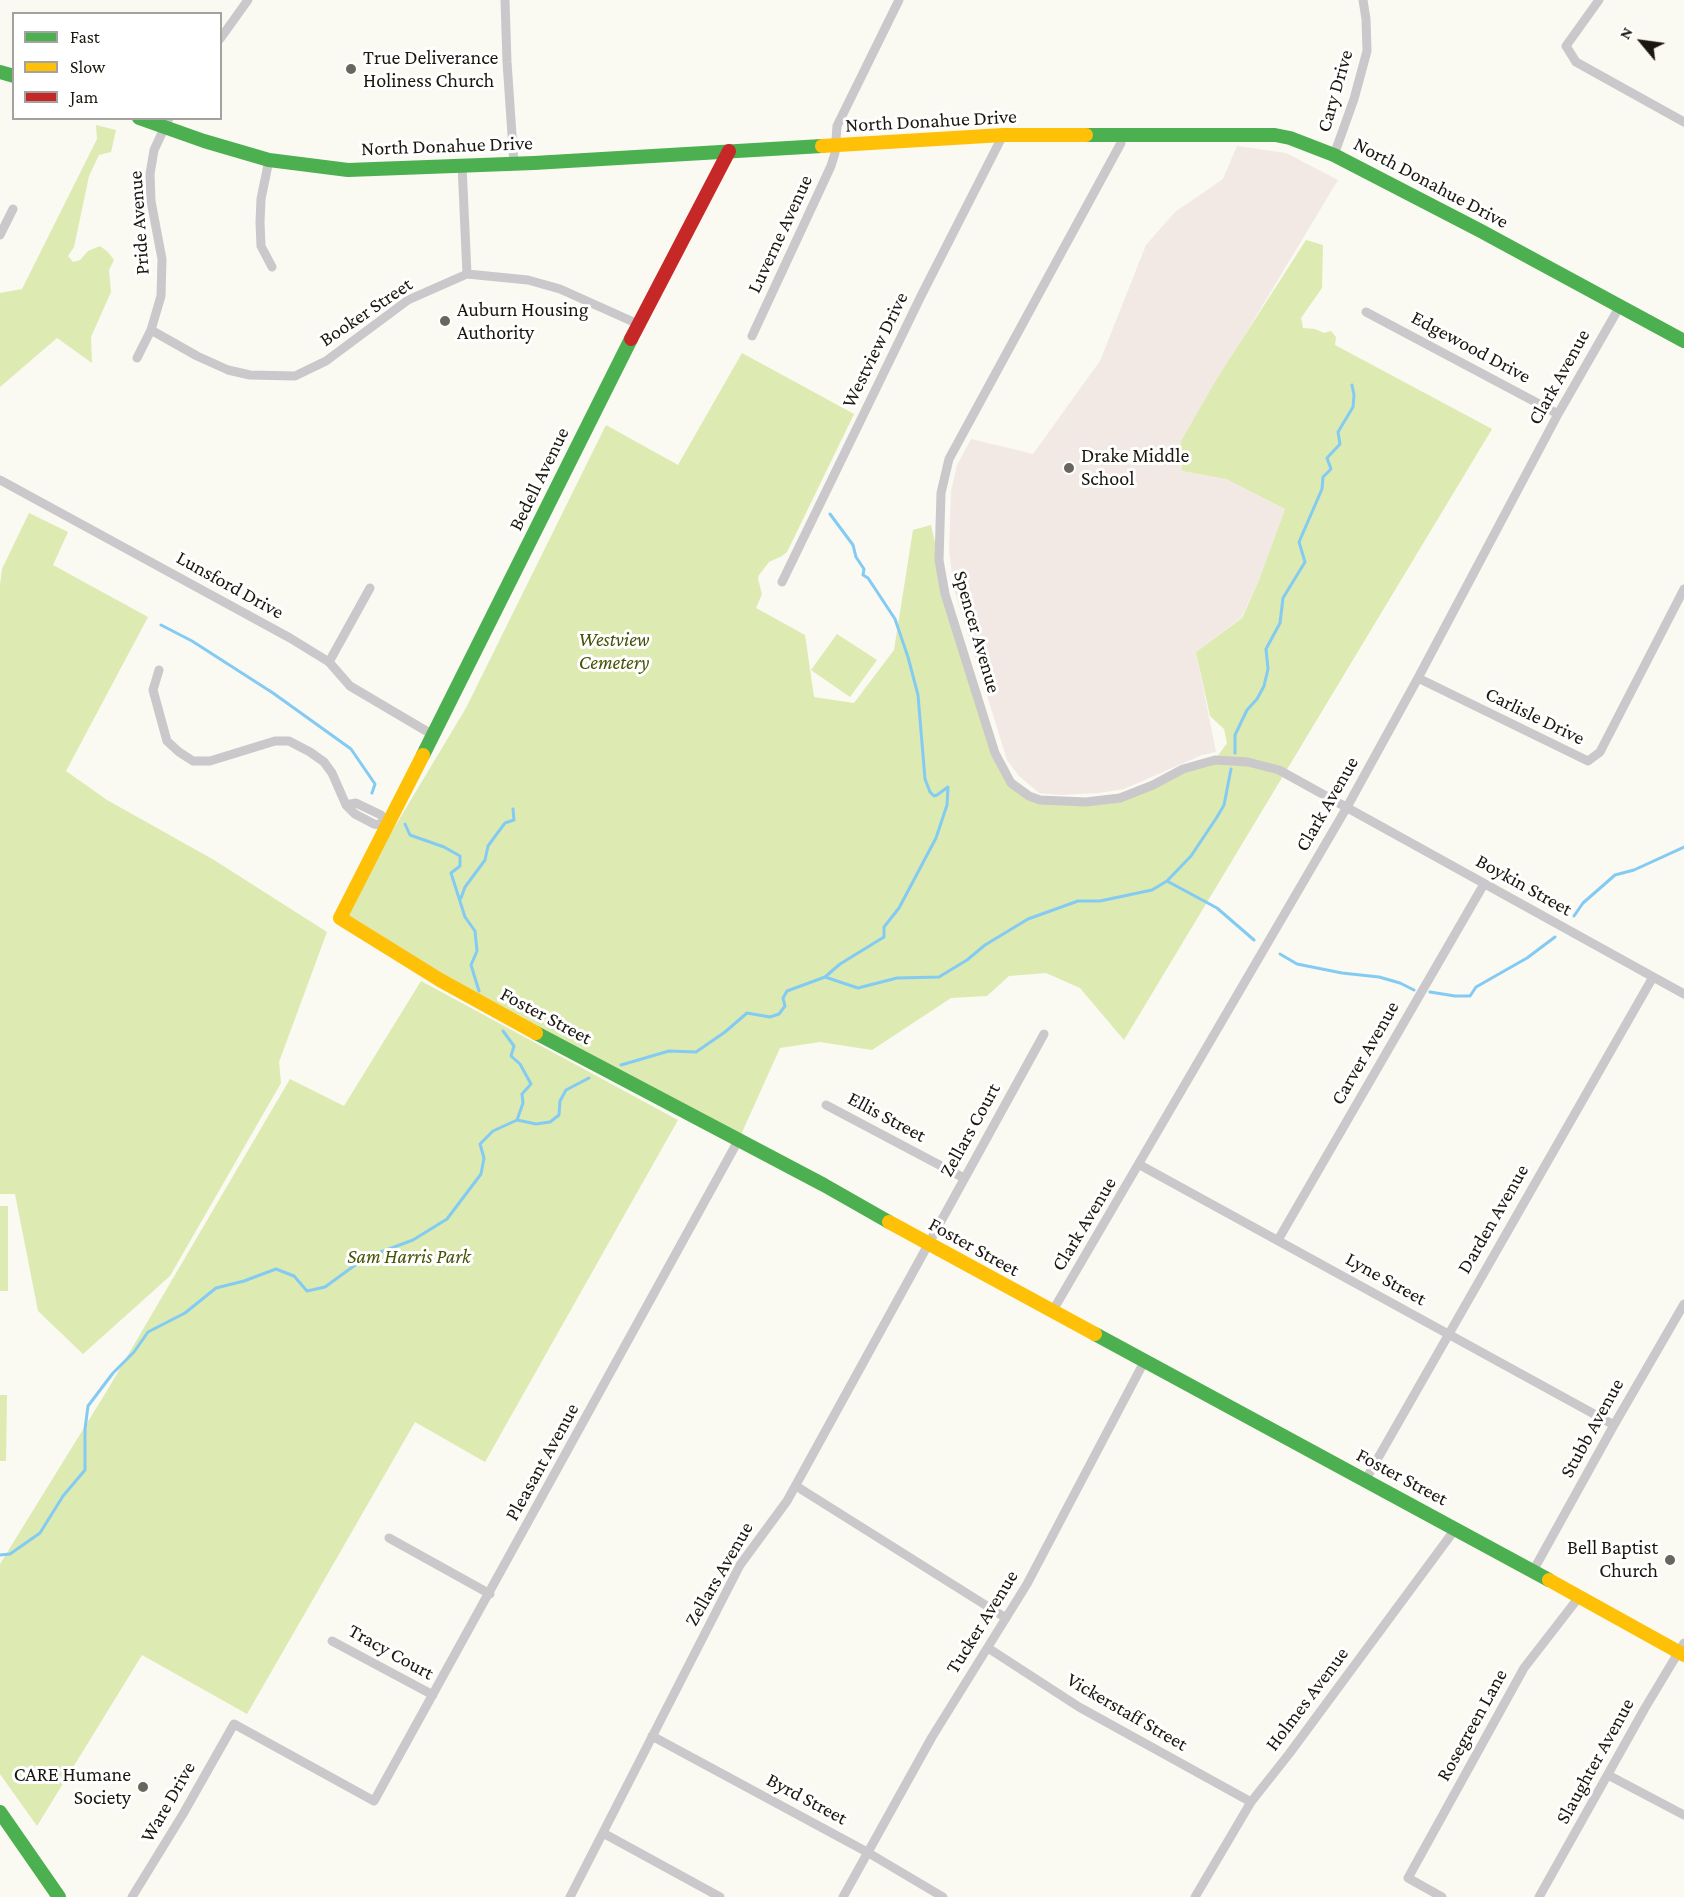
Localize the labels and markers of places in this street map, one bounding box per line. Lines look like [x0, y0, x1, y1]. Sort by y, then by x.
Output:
place label: True Deliverance Holiness Church [363, 46, 498, 93]
marker: True Deliverance Holiness Church [344, 62, 358, 76]
place label: Auburn Housing Authority [457, 298, 588, 345]
marker: Auburn Housing Authority [438, 314, 452, 328]
place label: Drake Middle School [1081, 444, 1189, 491]
marker: Drake Middle School [1062, 461, 1076, 475]
place label: Bell Baptist Church [1567, 1536, 1658, 1583]
marker: Bell Baptist Church [1663, 1553, 1677, 1567]
place label: CARE Humane Society [14, 1763, 131, 1810]
marker: CARE Humane Society [136, 1780, 150, 1794]

